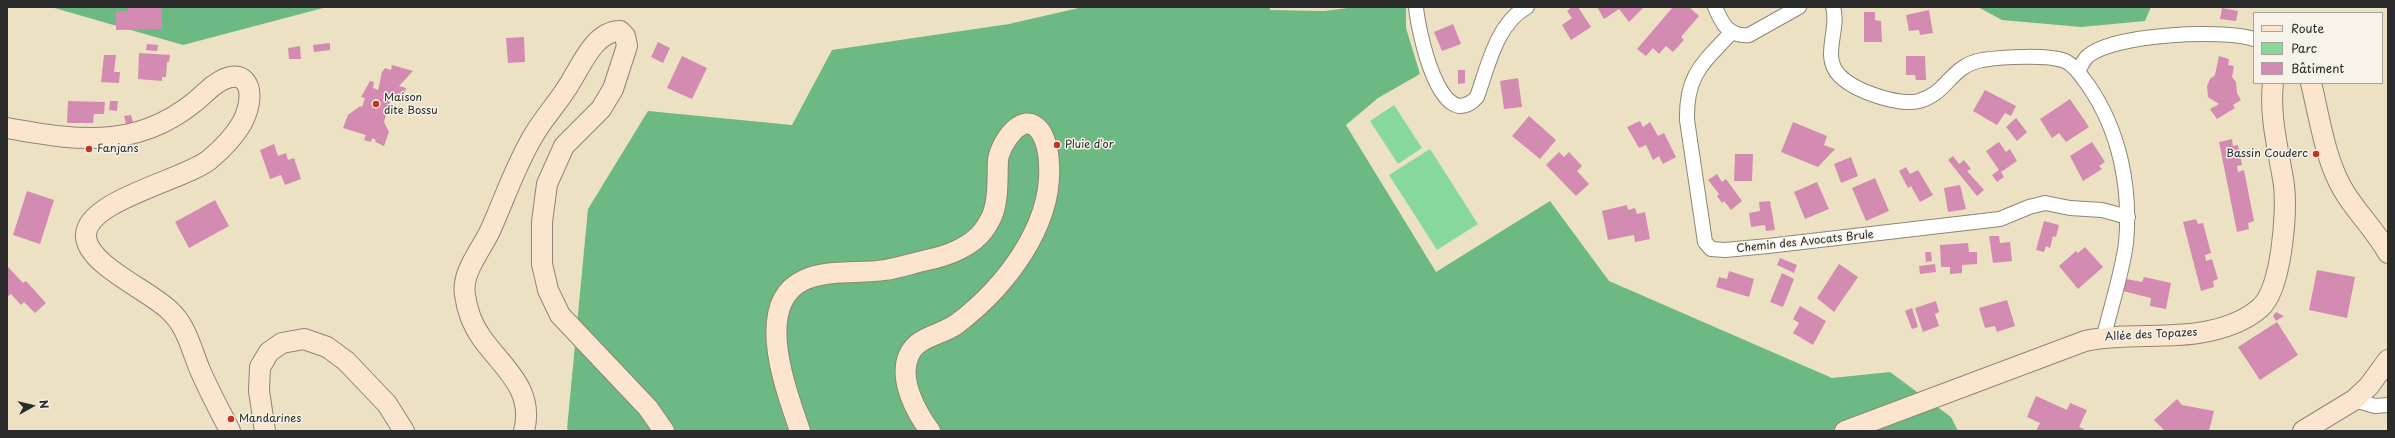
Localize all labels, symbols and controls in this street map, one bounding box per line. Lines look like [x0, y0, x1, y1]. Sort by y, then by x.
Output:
legend [2253, 12, 2383, 84]
text: Route [2291, 19, 2324, 37]
text: Parc [2291, 39, 2317, 57]
text: Bâtiment [2291, 59, 2344, 77]
place label: Maison dite Bossu [384, 91, 438, 117]
marker: Maison dite Bossu [371, 99, 381, 109]
place label: Pluie d'or [1065, 138, 1114, 152]
marker: Pluie d'or [1052, 140, 1062, 150]
place label: Fanjans [97, 142, 138, 156]
marker: Fanjans [84, 144, 94, 154]
place label: Bassin Couderc [2226, 147, 2308, 161]
marker: Bassin Couderc [2311, 149, 2321, 159]
street label: Chemin des Avocats Brule [1736, 228, 1874, 256]
street label: Allée des Topazes [2104, 326, 2198, 344]
north arrow [12, 386, 52, 426]
text: N [35, 399, 53, 410]
place label: Mandarines [239, 412, 301, 426]
marker: Mandarines [226, 414, 236, 424]

